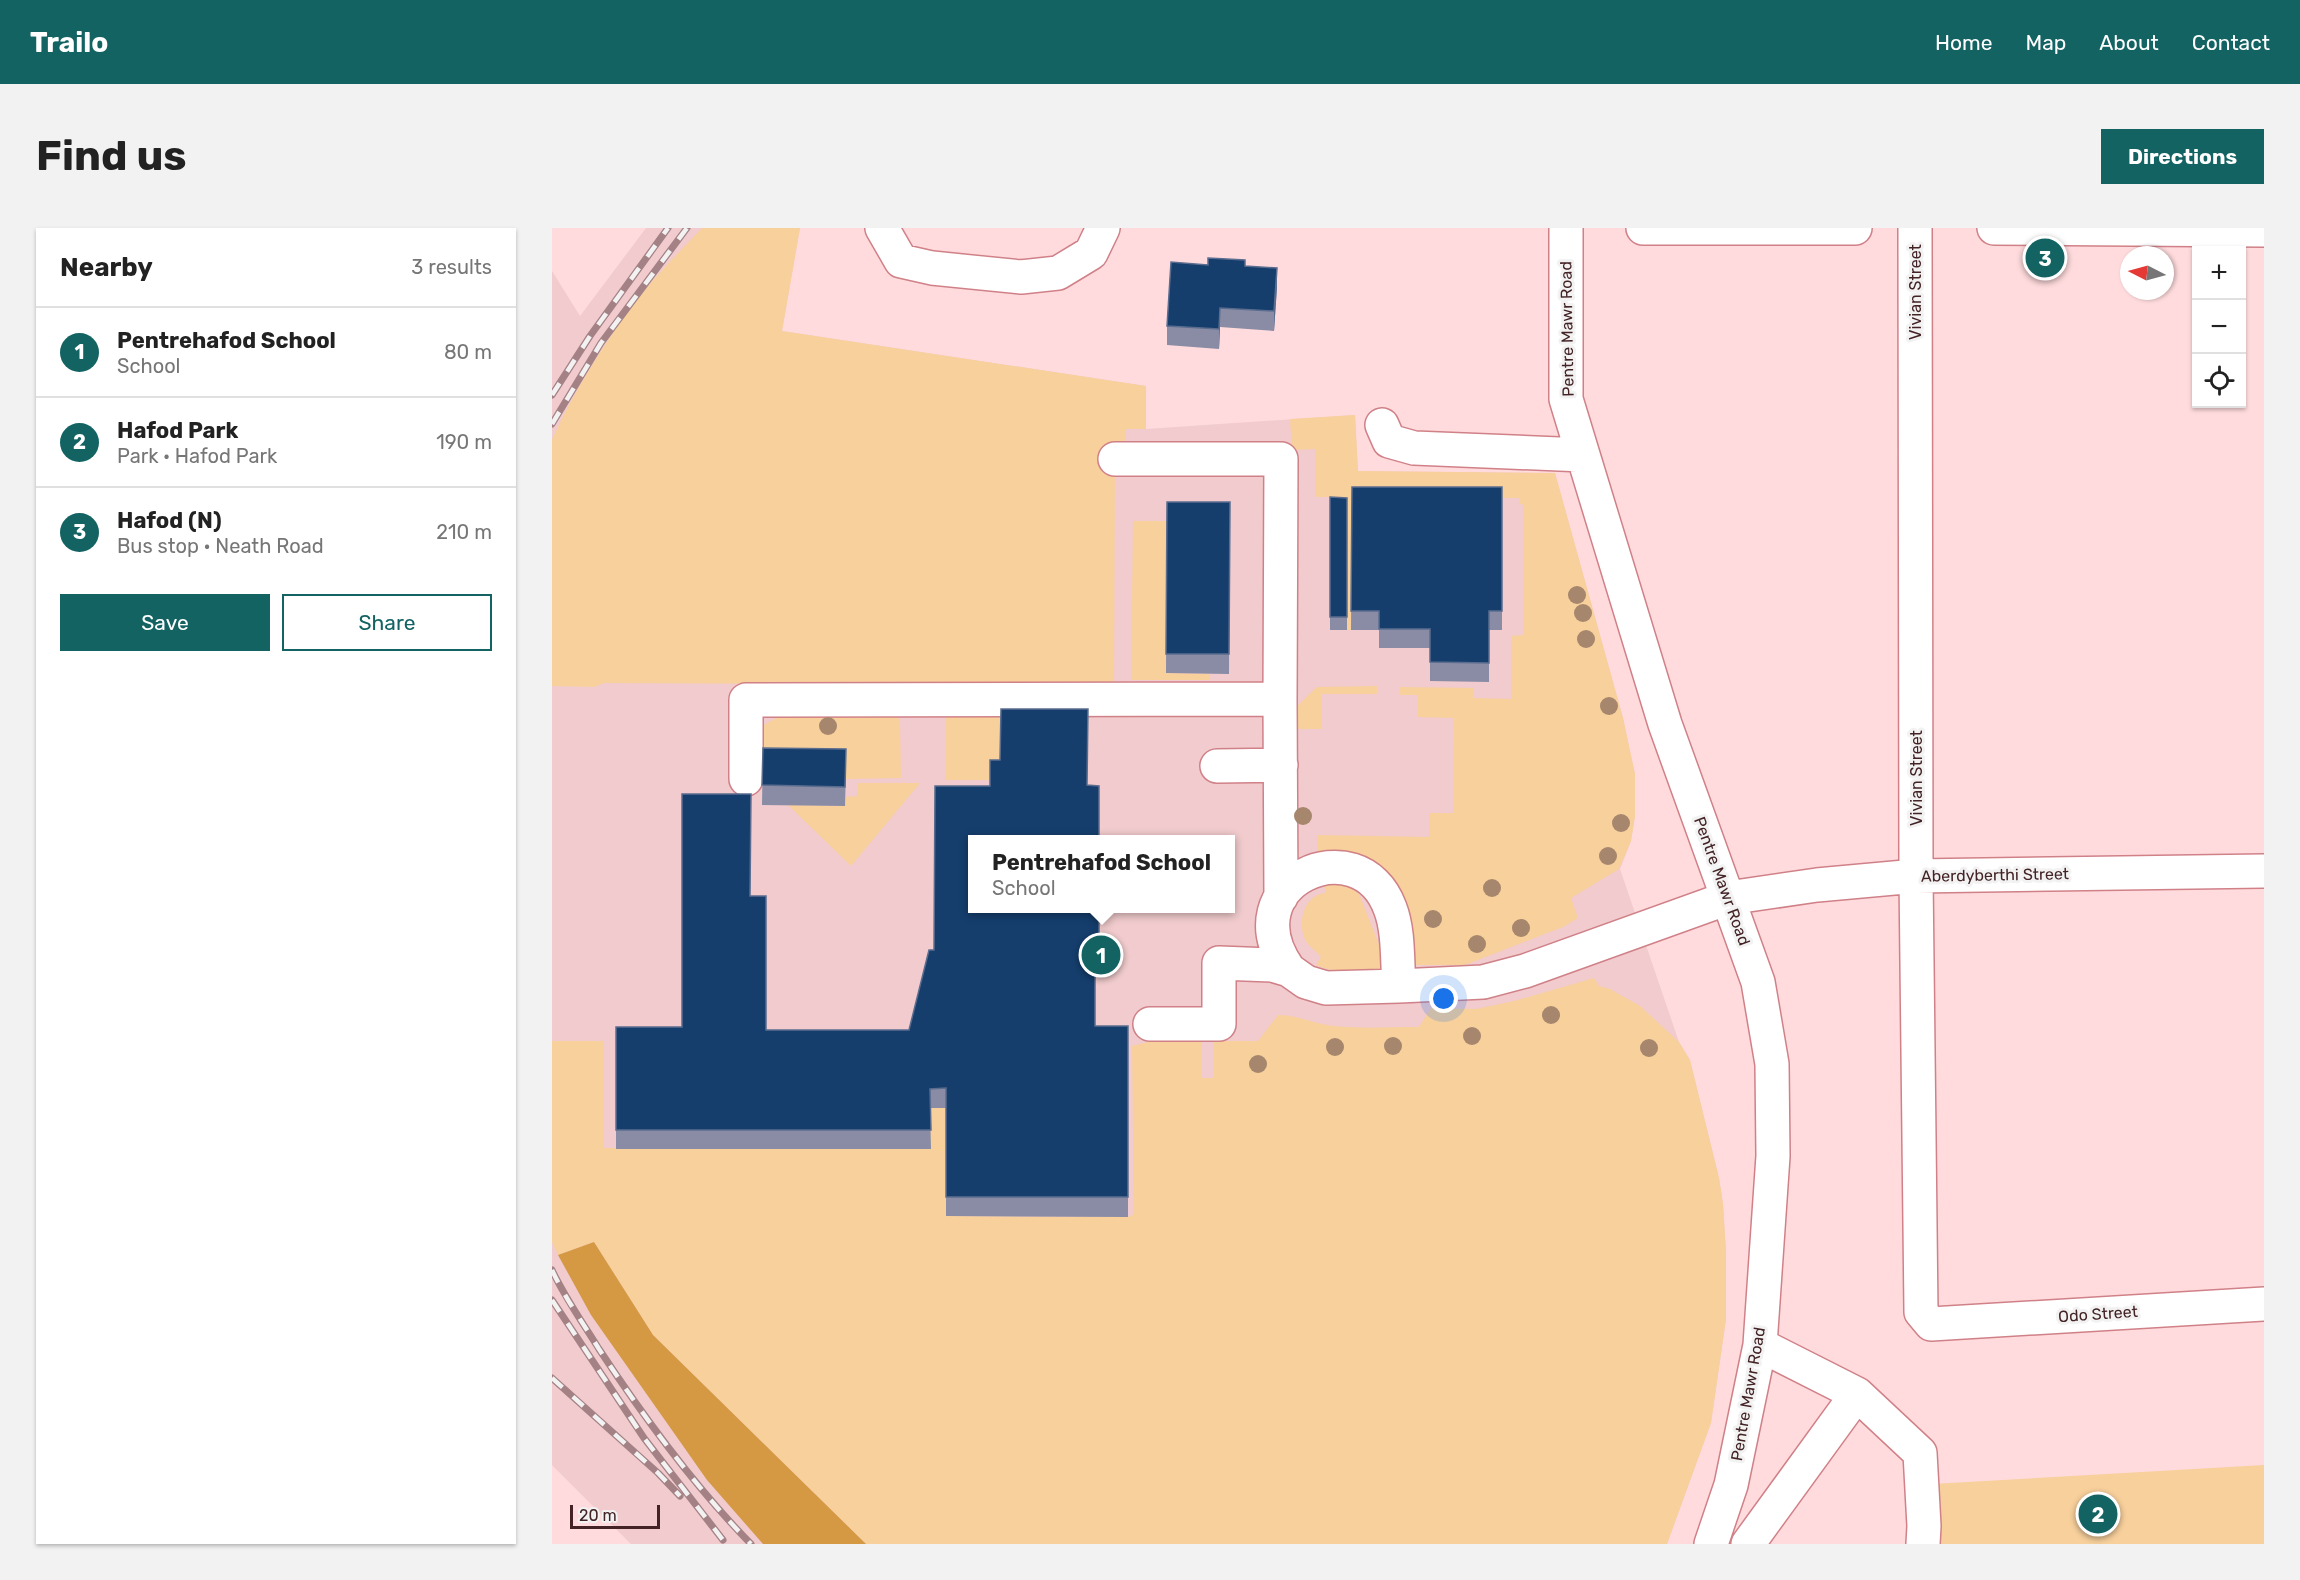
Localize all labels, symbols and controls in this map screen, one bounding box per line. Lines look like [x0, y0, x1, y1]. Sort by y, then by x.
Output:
text: Trailo [30, 26, 108, 59]
text: Home [1935, 30, 1992, 55]
text: Map [2025, 30, 2066, 55]
text: About [2099, 30, 2159, 55]
text: Contact [2192, 30, 2270, 55]
button: Directions [2101, 129, 2264, 184]
text: Find us [36, 131, 187, 181]
pin: 3 [2026, 236, 2064, 280]
street label: Vivian Street [1906, 244, 1925, 340]
north arrow [2120, 246, 2174, 300]
map controls [2192, 246, 2246, 408]
button: + [2192, 246, 2246, 300]
text: Nearby [60, 252, 153, 283]
text: 3 results [411, 255, 492, 279]
street label: Pentre Mawr Road [1556, 261, 1578, 397]
button: − [2192, 300, 2246, 354]
text: Pentrehafod School [117, 327, 336, 354]
text: 1 [75, 340, 84, 364]
text: 80 m [444, 340, 492, 364]
text: School [117, 354, 180, 378]
button: locate [2192, 354, 2246, 408]
text: Hafod Park [117, 417, 238, 444]
text: 2 [73, 430, 86, 454]
text: 190 m [436, 430, 492, 454]
text: Park · Hafod Park [117, 444, 277, 468]
text: Hafod (N) [117, 507, 222, 534]
text: 3 [73, 520, 86, 544]
text: 210 m [436, 520, 492, 544]
text: Bus stop · Neath Road [117, 534, 324, 558]
button: Save [60, 594, 270, 651]
button: Share [282, 594, 492, 651]
street label: Vivian Street [1907, 730, 1926, 826]
street label: Pentre Mawr Road [1690, 814, 1754, 948]
popup [968, 835, 1235, 913]
text: Pentrehafod School [992, 849, 1211, 876]
street label: Aberdyberthi Street [1921, 864, 2069, 886]
text: School [992, 876, 1056, 900]
pin: 1 [1082, 932, 1120, 978]
your location [1429, 984, 1458, 1013]
street label: Odo Street [2058, 1302, 2138, 1326]
street label: Pentre Mawr Road [1727, 1326, 1769, 1462]
pin: 2 [2078, 1492, 2118, 1536]
scale bar [570, 1502, 660, 1530]
text: 20 m [579, 1506, 617, 1525]

